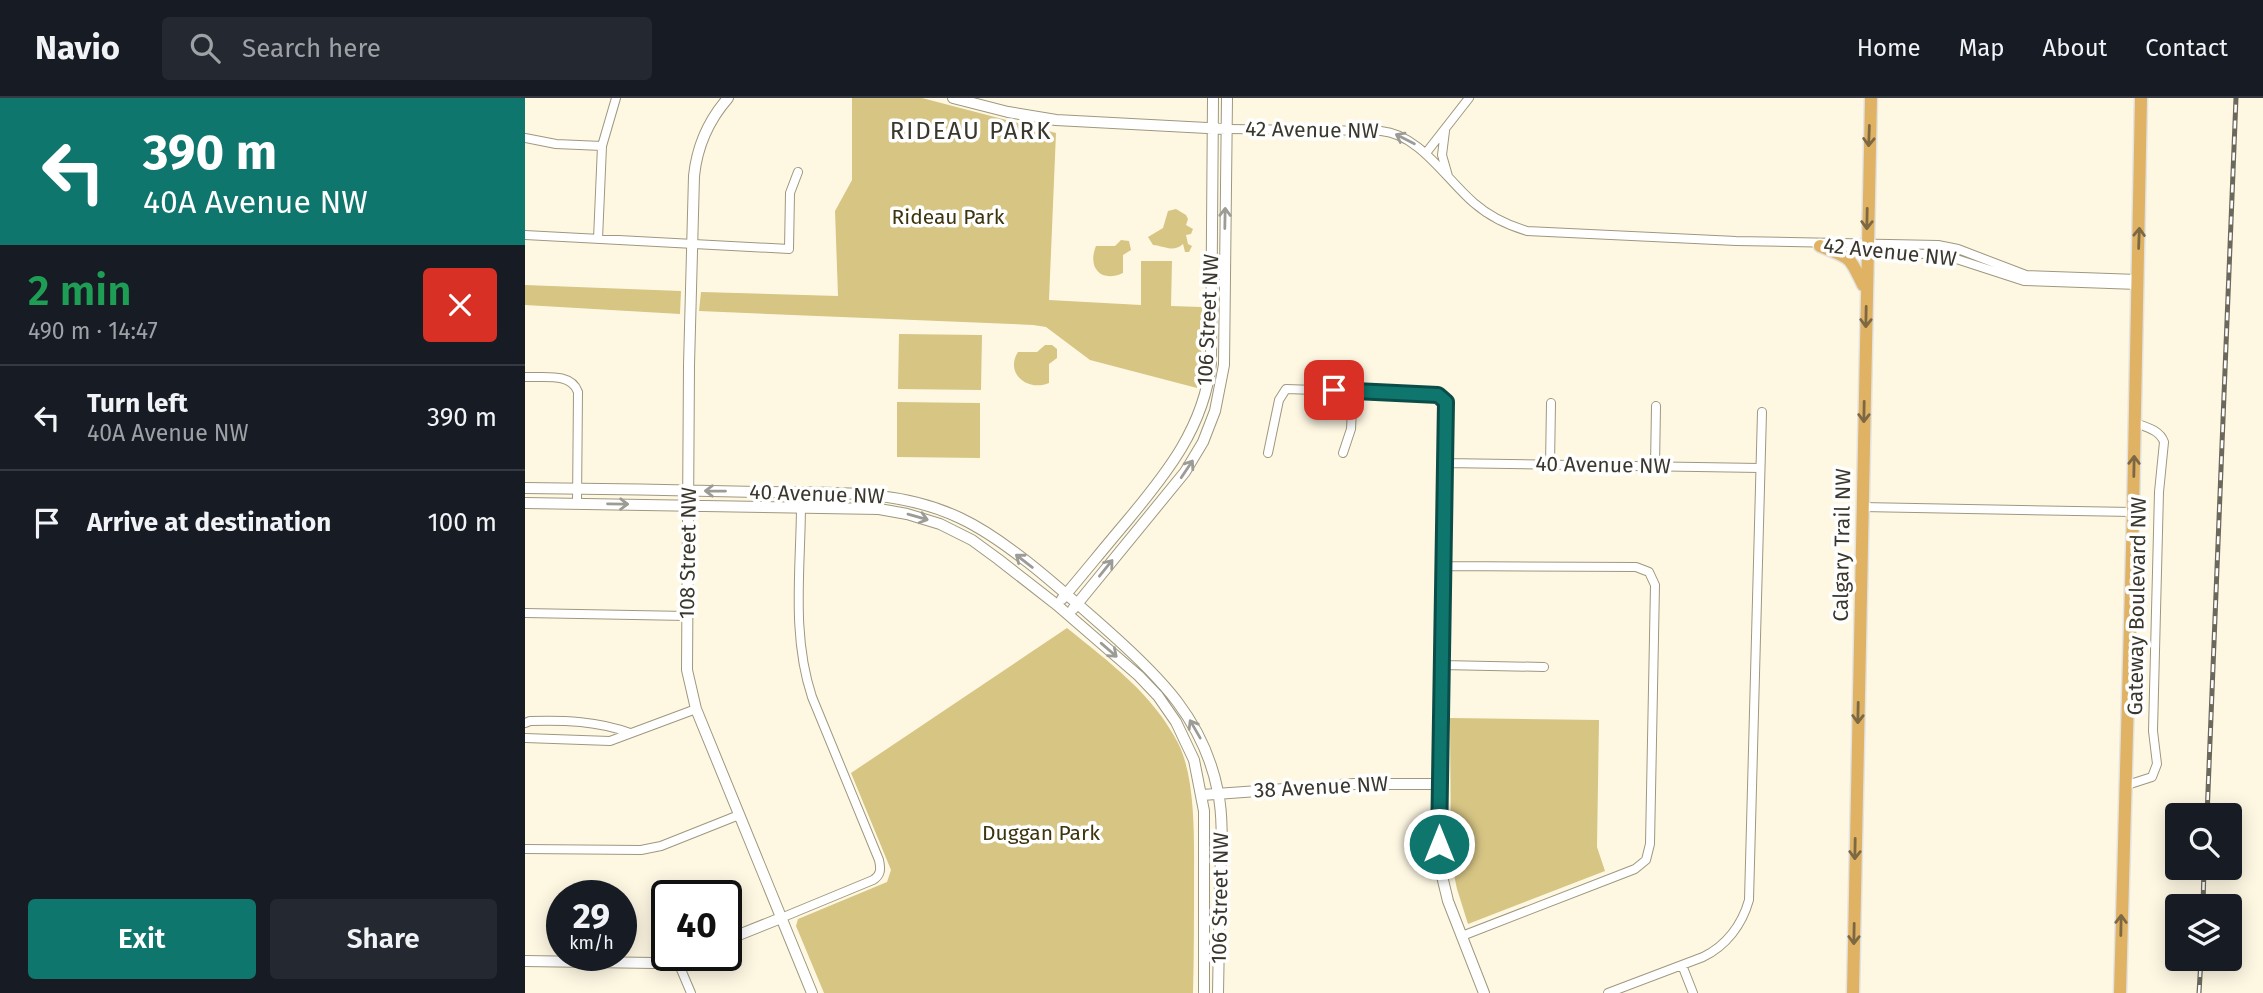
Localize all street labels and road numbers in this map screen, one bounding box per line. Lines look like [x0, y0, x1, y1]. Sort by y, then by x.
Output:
street label: 42 Avenue NW [1245, 116, 1379, 144]
street label: 42 Avenue NW [1822, 232, 1958, 272]
street label: 106 Street NW [1192, 254, 1224, 386]
street label: 40 Avenue NW [1535, 451, 1671, 479]
street label: Calgary Trail NW [1828, 468, 1856, 622]
street label: 40 Avenue NW [749, 479, 885, 509]
street label: 108 Street NW [674, 487, 702, 619]
street label: Gateway Boulevard NW [2122, 497, 2152, 715]
street label: 38 Avenue NW [1253, 770, 1389, 804]
street label: 106 Street NW [1206, 832, 1234, 964]

